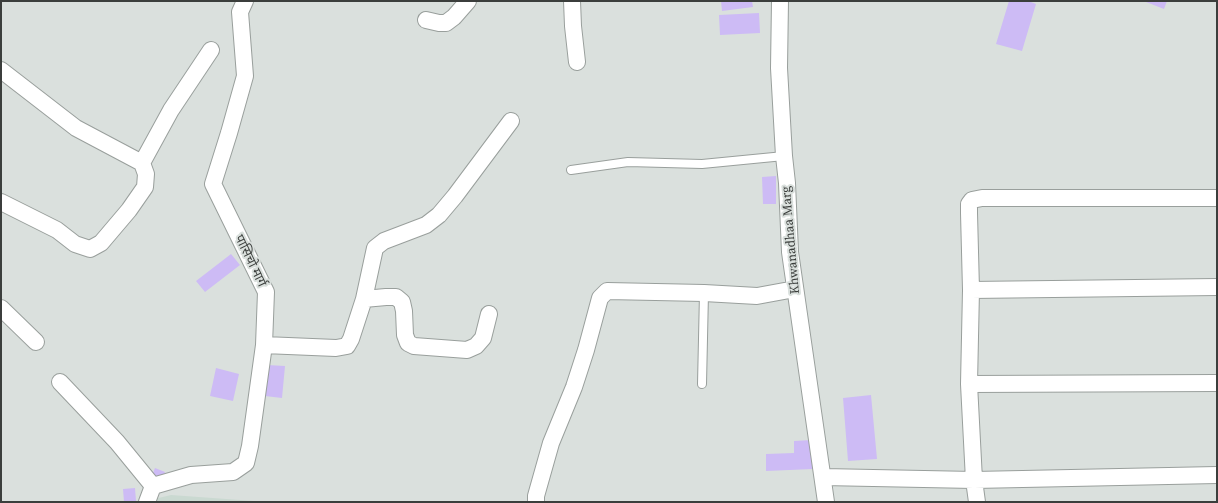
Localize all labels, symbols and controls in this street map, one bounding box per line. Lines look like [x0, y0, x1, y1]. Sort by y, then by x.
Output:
street label: Khwanadhaa Marg [779, 185, 803, 295]
street label: पासिचो मार्ग [231, 232, 269, 290]

